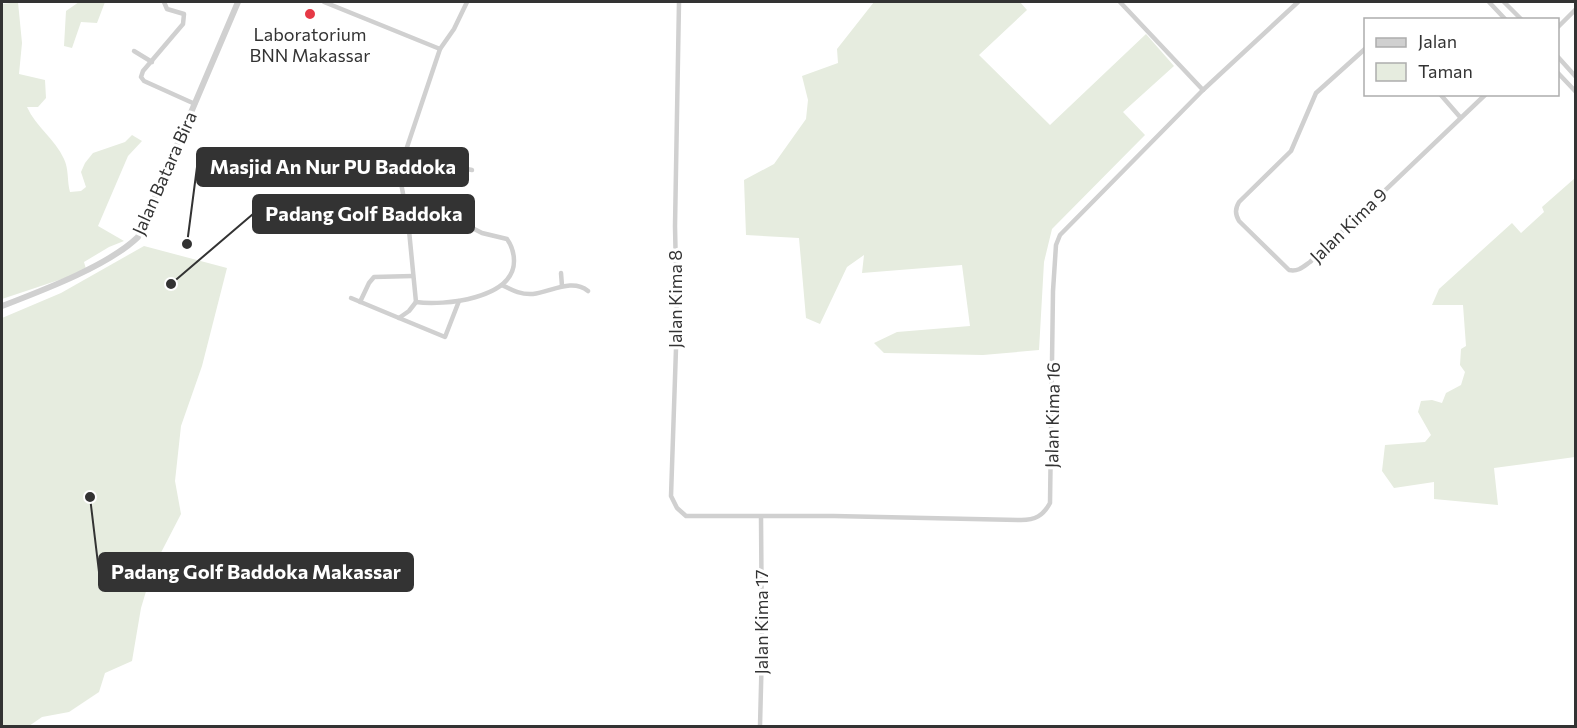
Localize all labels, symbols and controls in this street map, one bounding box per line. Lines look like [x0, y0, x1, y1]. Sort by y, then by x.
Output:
marker: Laboratorium BNN Makassar [303, 7, 317, 21]
legend [1364, 18, 1559, 96]
place label: Laboratorium BNN Makassar [250, 23, 370, 66]
text: Jalan [1418, 30, 1457, 52]
text: Taman [1418, 60, 1473, 82]
street label: Jalan Batara Bira [127, 108, 201, 238]
callout: Masjid An Nur PU Baddoka [197, 148, 468, 186]
text: Masjid An Nur PU Baddoka [210, 154, 456, 178]
street label: Jalan Kima 9 [1305, 183, 1391, 267]
callout: Padang Golf Baddoka [253, 195, 474, 233]
text: Padang Golf Baddoka [265, 201, 463, 225]
street label: Jalan Kima 8 [664, 250, 686, 348]
street label: Jalan Kima 16 [1040, 362, 1064, 468]
callout: Padang Golf Baddoka Makassar [99, 553, 413, 591]
text: Padang Golf Baddoka Makassar [111, 559, 401, 583]
street label: Jalan Kima 17 [750, 570, 772, 674]

